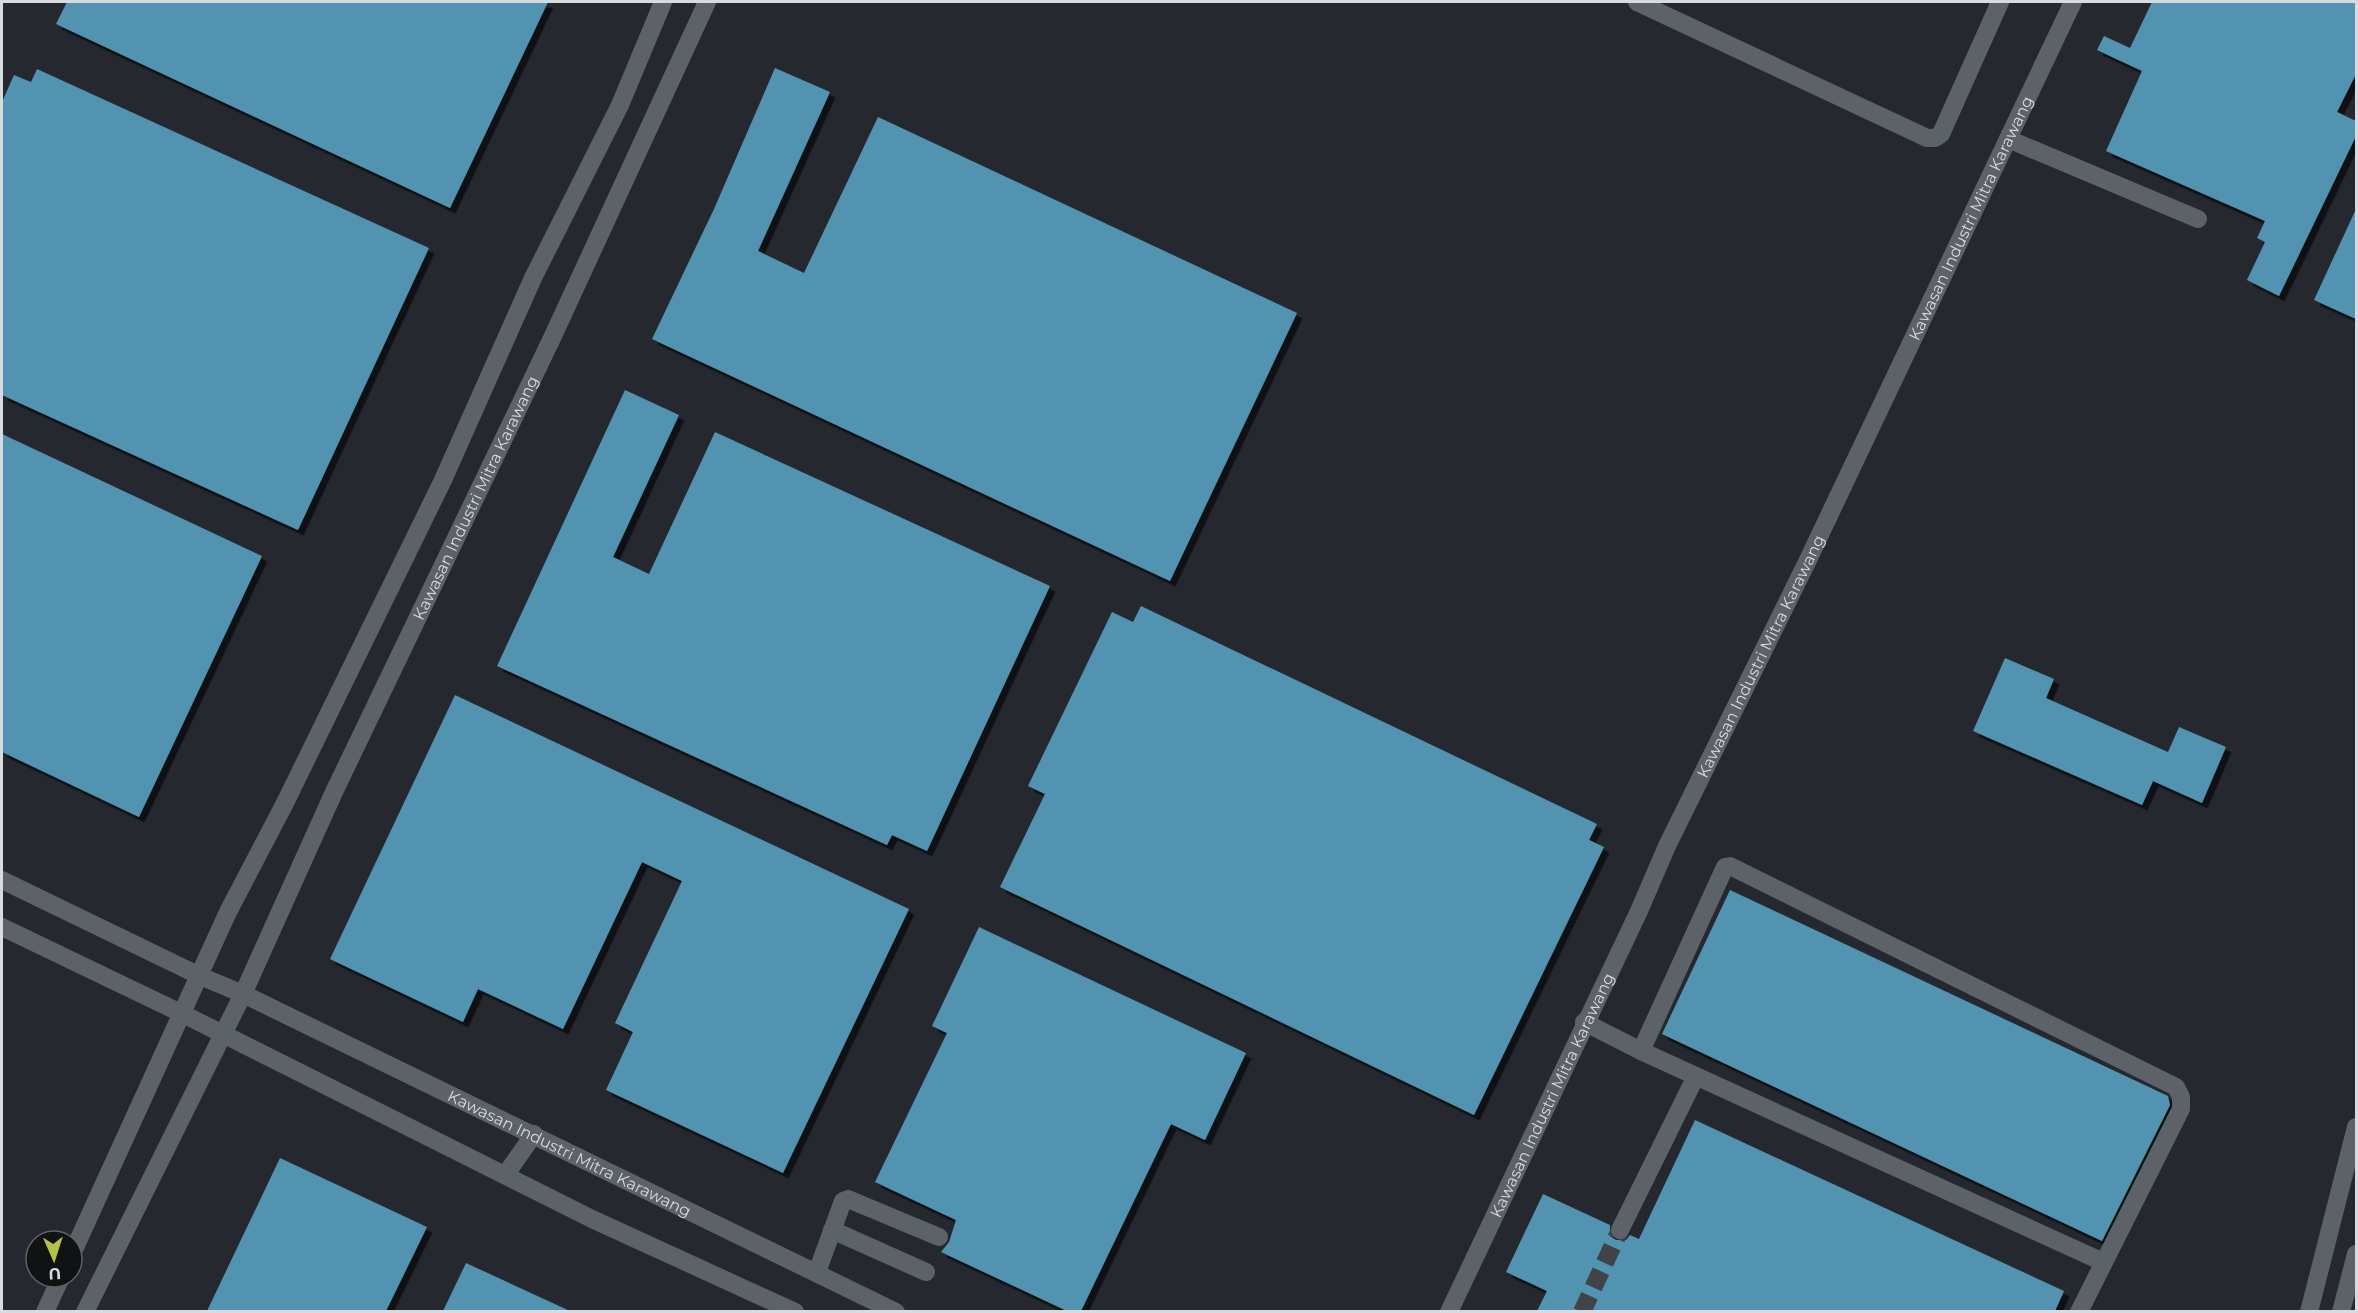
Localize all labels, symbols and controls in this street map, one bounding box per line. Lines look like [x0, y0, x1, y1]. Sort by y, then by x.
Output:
street label: Kawasan Industri Mitra Karawang [1904, 93, 2037, 343]
street label: Kawasan Industri Mitra Karawang [409, 373, 542, 623]
street label: Kawasan Industri Mitra Karawang [1693, 532, 1828, 781]
street label: Kawasan Industri Mitra Karawang [1486, 970, 1618, 1220]
street label: Kawasan Industri Mitra Karawang [445, 1086, 694, 1220]
north arrow [24, 1229, 84, 1289]
text: U [48, 1264, 62, 1283]

